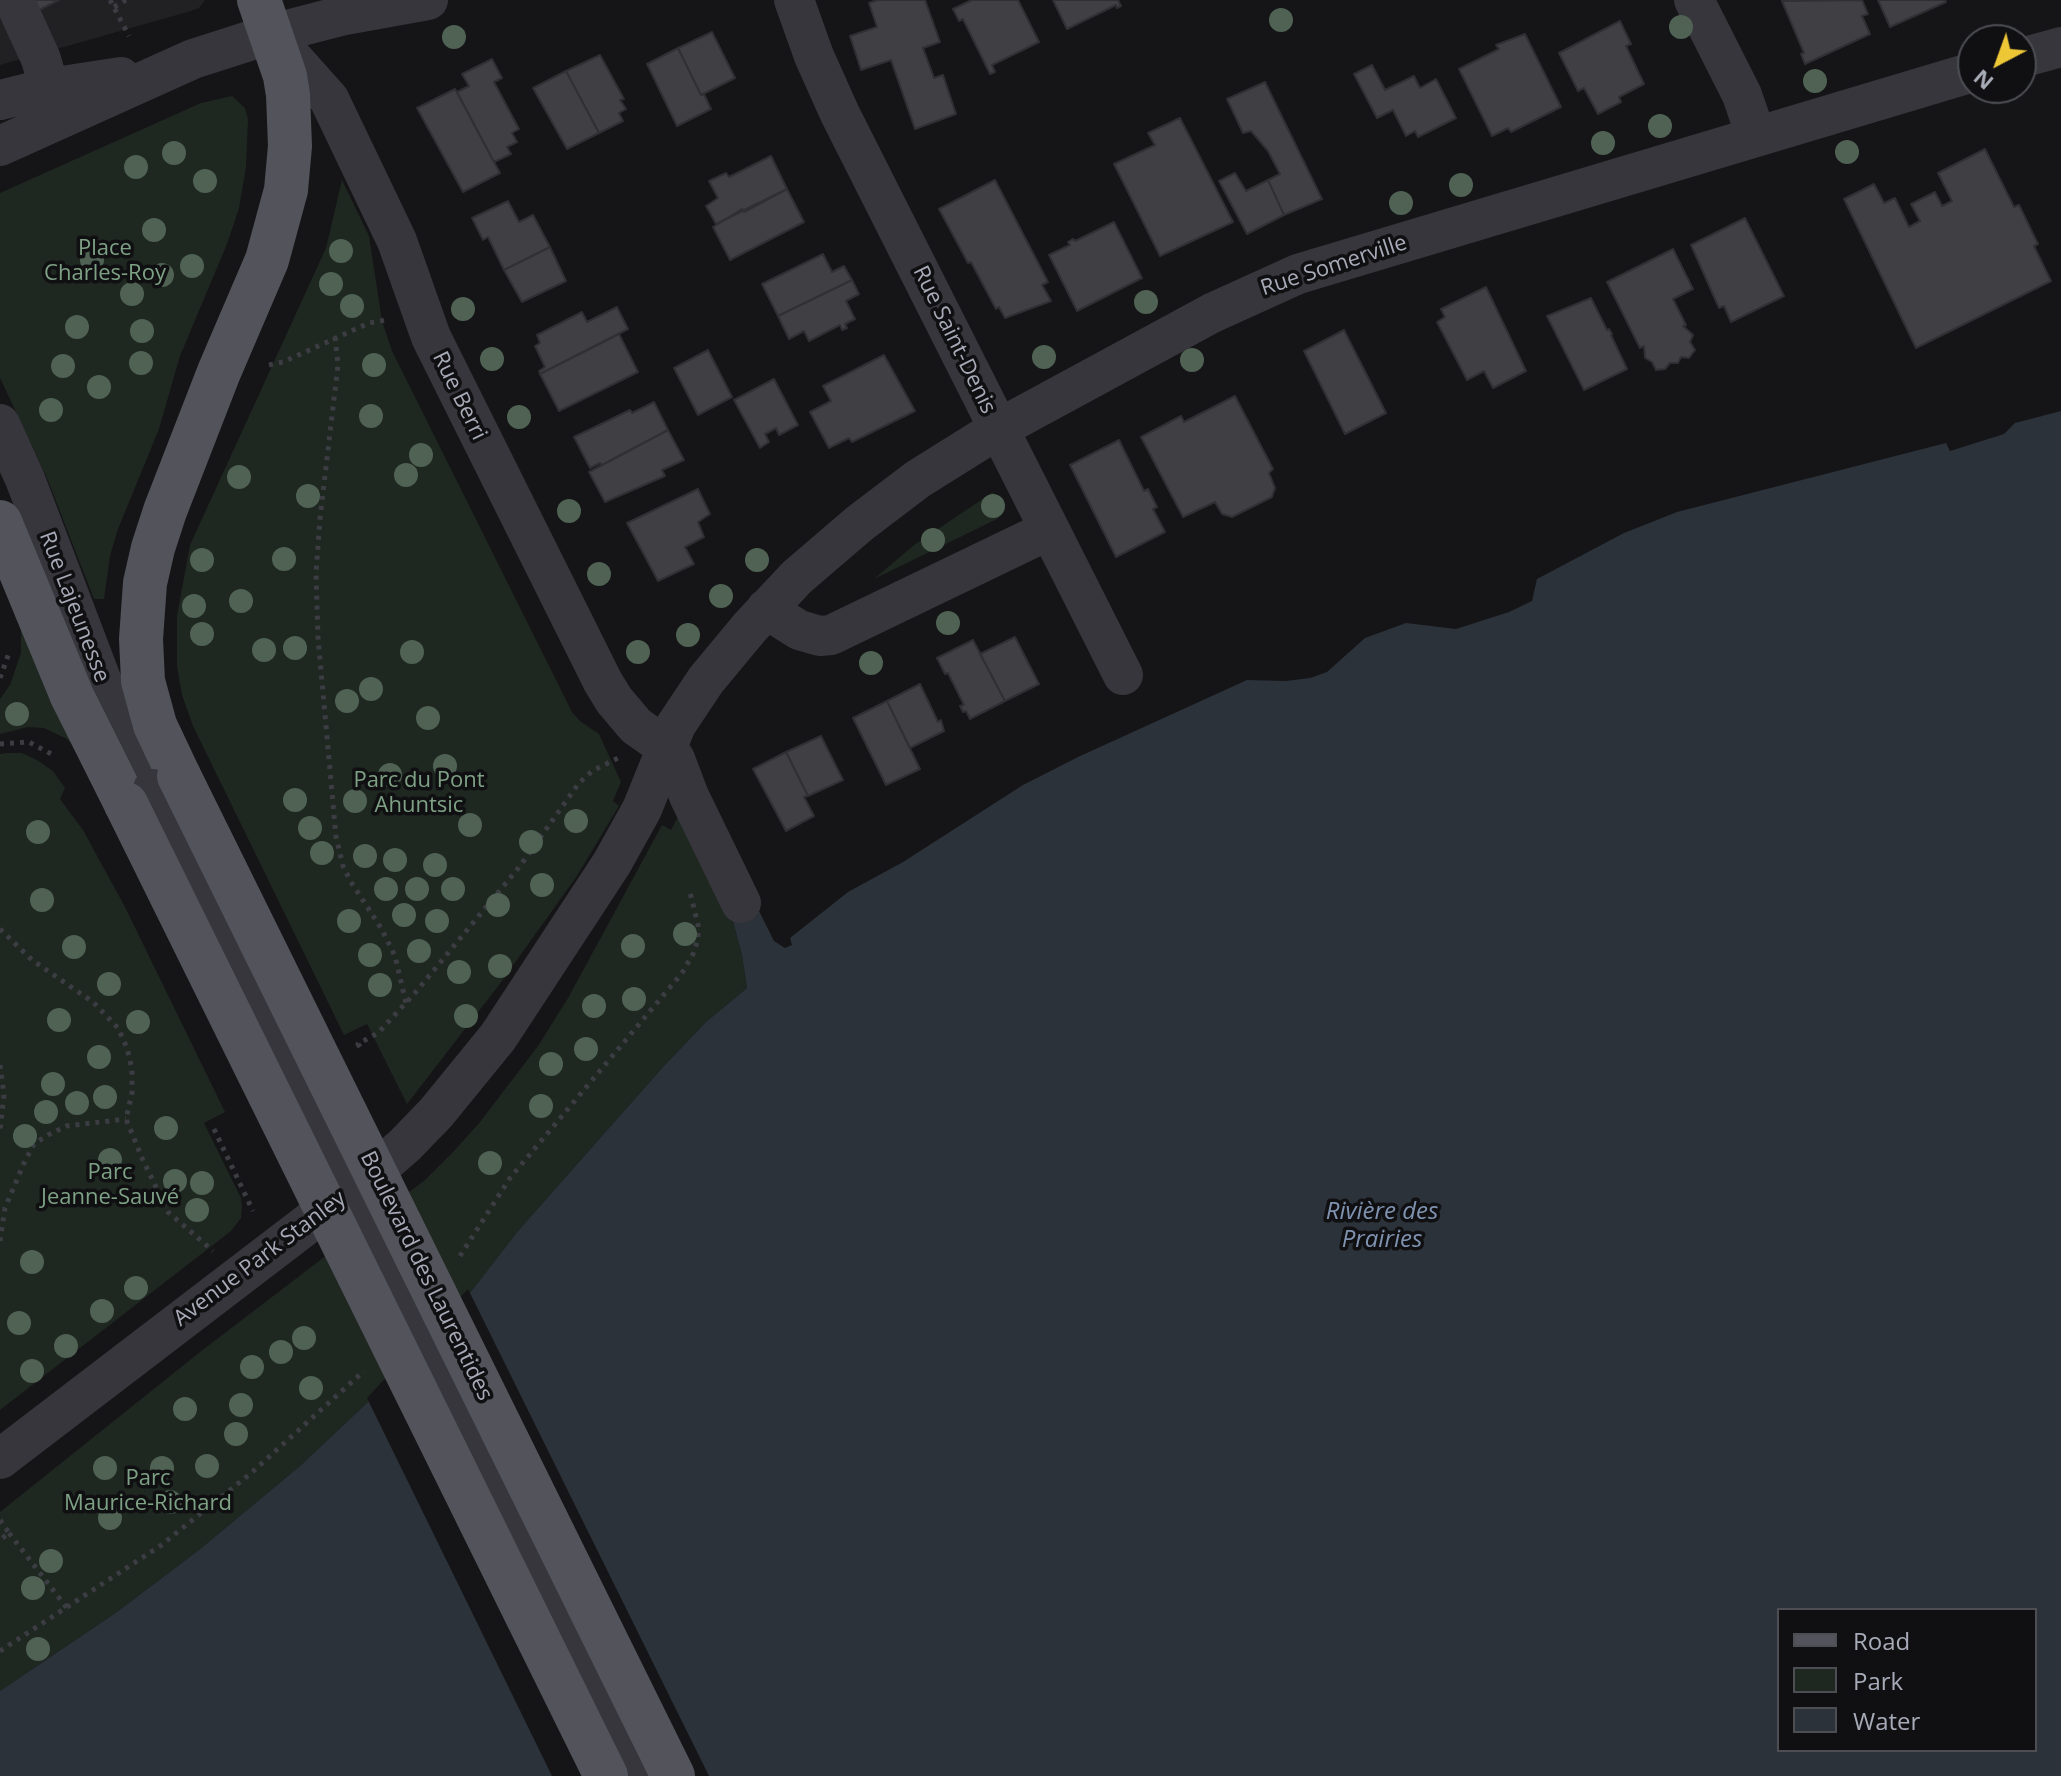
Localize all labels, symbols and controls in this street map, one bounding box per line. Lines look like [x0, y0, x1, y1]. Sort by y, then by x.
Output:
north arrow [1957, 24, 2037, 104]
text: N [1966, 63, 1999, 98]
street label: Rue Somerville [1258, 230, 1410, 302]
park label: Place Charles-Roy [44, 236, 166, 288]
street label: Rue Saint-Denis [907, 262, 1001, 418]
street label: Rue Berri [426, 347, 492, 445]
street label: Rue Lajeunesse [33, 528, 115, 686]
park label: Parc du Pont Ahuntsic [353, 768, 485, 820]
street label: Boulevard des Laurentides [354, 1147, 498, 1405]
park label: Parc Jeanne-Sauvé [41, 1160, 179, 1212]
street label: Avenue Park Stanley [169, 1186, 351, 1332]
water label: Rivière des Prairies [1326, 1198, 1438, 1254]
park label: Parc Maurice-Richard [64, 1466, 232, 1518]
legend [1777, 1608, 2037, 1752]
text: Road [1853, 1624, 1910, 1657]
text: Park [1853, 1664, 1903, 1697]
text: Water [1853, 1704, 1920, 1737]

